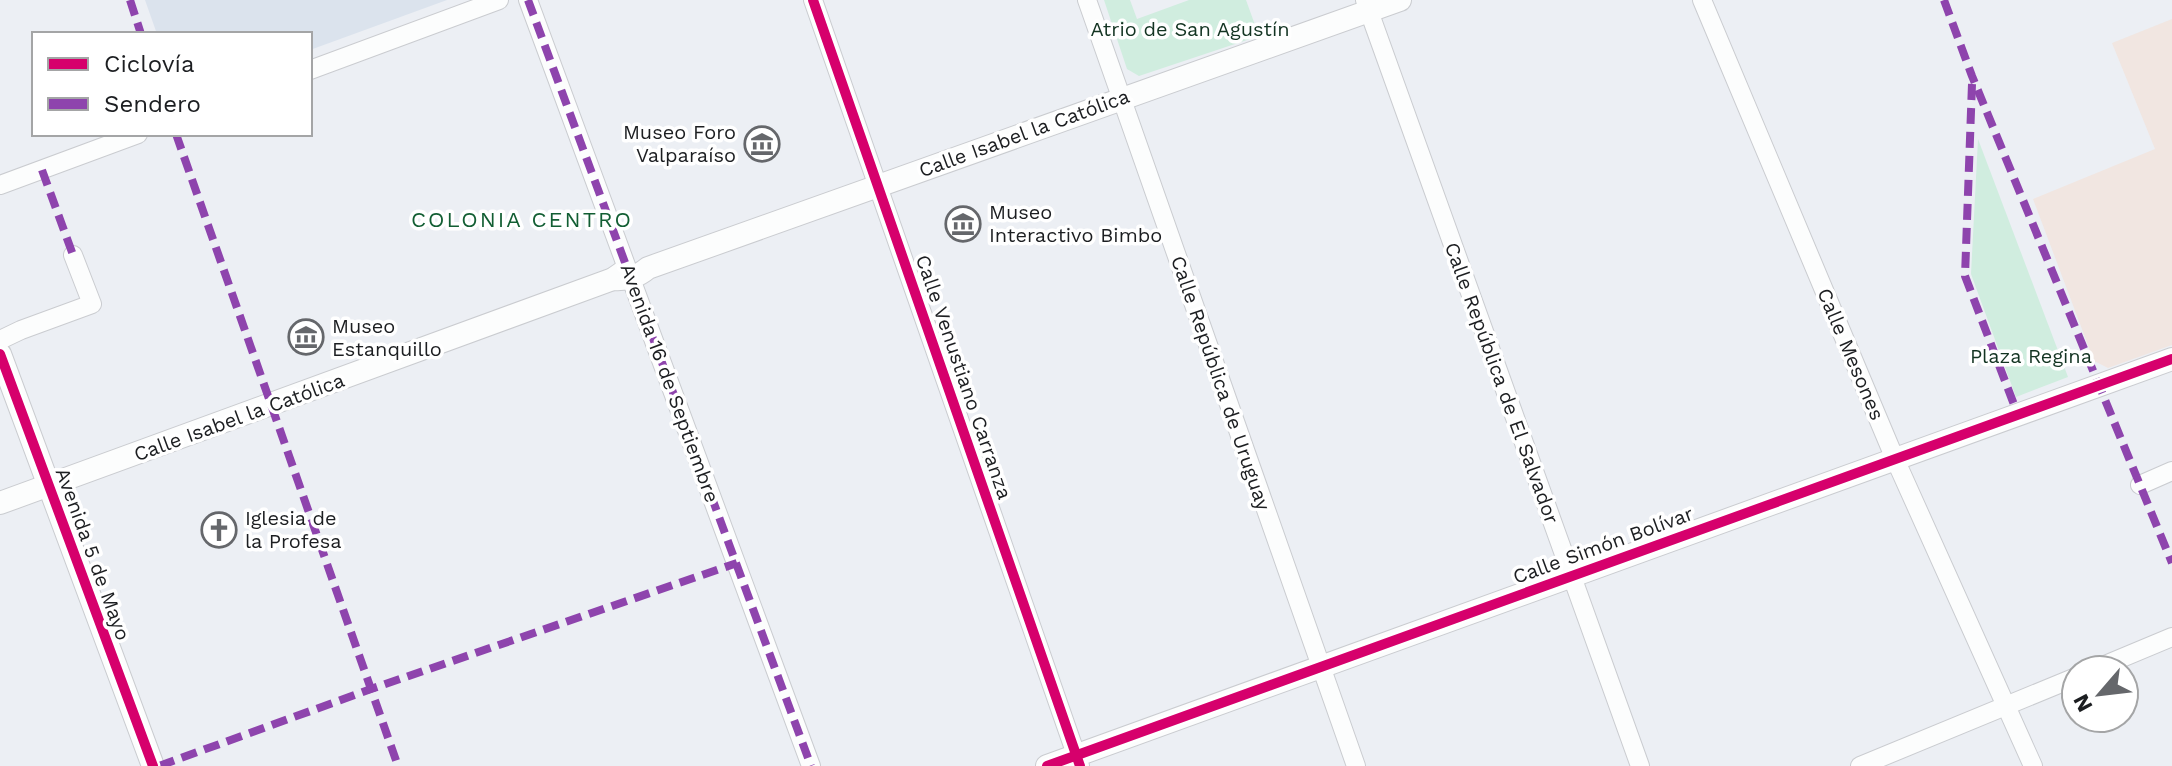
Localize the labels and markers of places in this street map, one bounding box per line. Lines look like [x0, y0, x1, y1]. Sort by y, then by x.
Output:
place label: Museo Foro Valparaíso [623, 120, 736, 167]
museum icon: Museo Foro Valparaíso [743, 125, 781, 163]
place label: Museo Interactivo Bimbo [989, 200, 1162, 247]
museum icon: Museo Interactivo Bimbo [944, 205, 982, 243]
place label: Museo Estanquillo [332, 314, 442, 361]
museum icon: Museo Estanquillo [287, 318, 325, 356]
place label: Iglesia de la Profesa [245, 506, 342, 553]
church icon: Iglesia de la Profesa [200, 511, 238, 549]

